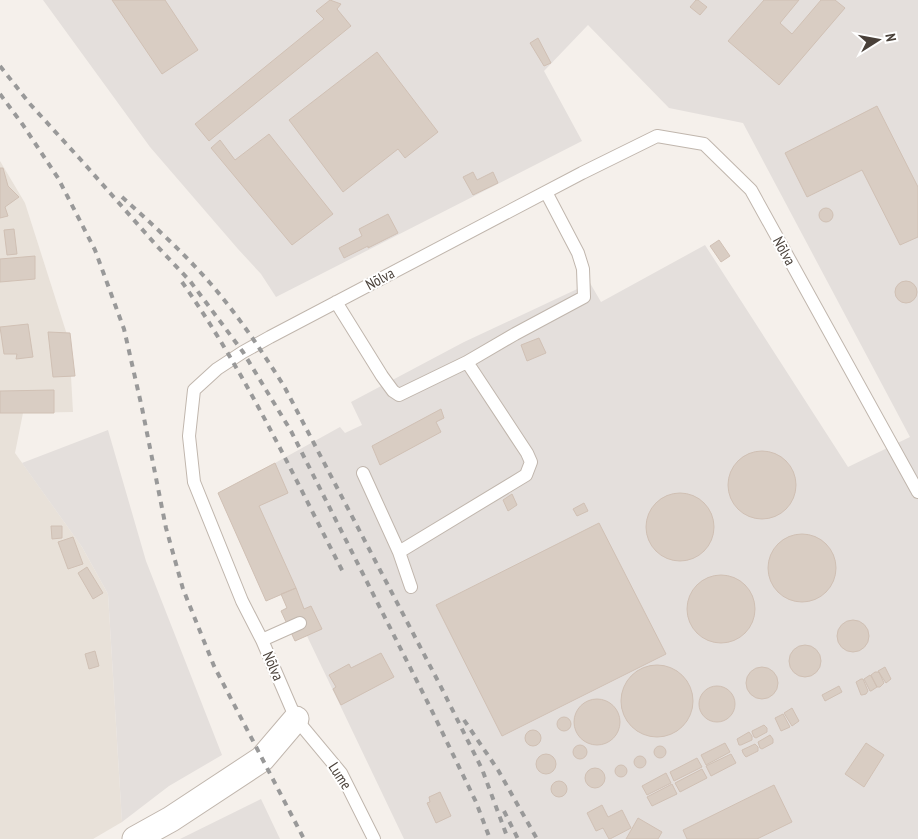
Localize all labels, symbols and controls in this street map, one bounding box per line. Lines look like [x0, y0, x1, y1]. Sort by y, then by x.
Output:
north arrow [853, 15, 903, 65]
text: N [881, 32, 900, 43]
street label: Nõlva [769, 233, 800, 268]
street label: Nõlva [362, 263, 397, 294]
street label: Nõlva [259, 648, 288, 683]
street label: Lume [325, 759, 356, 793]

